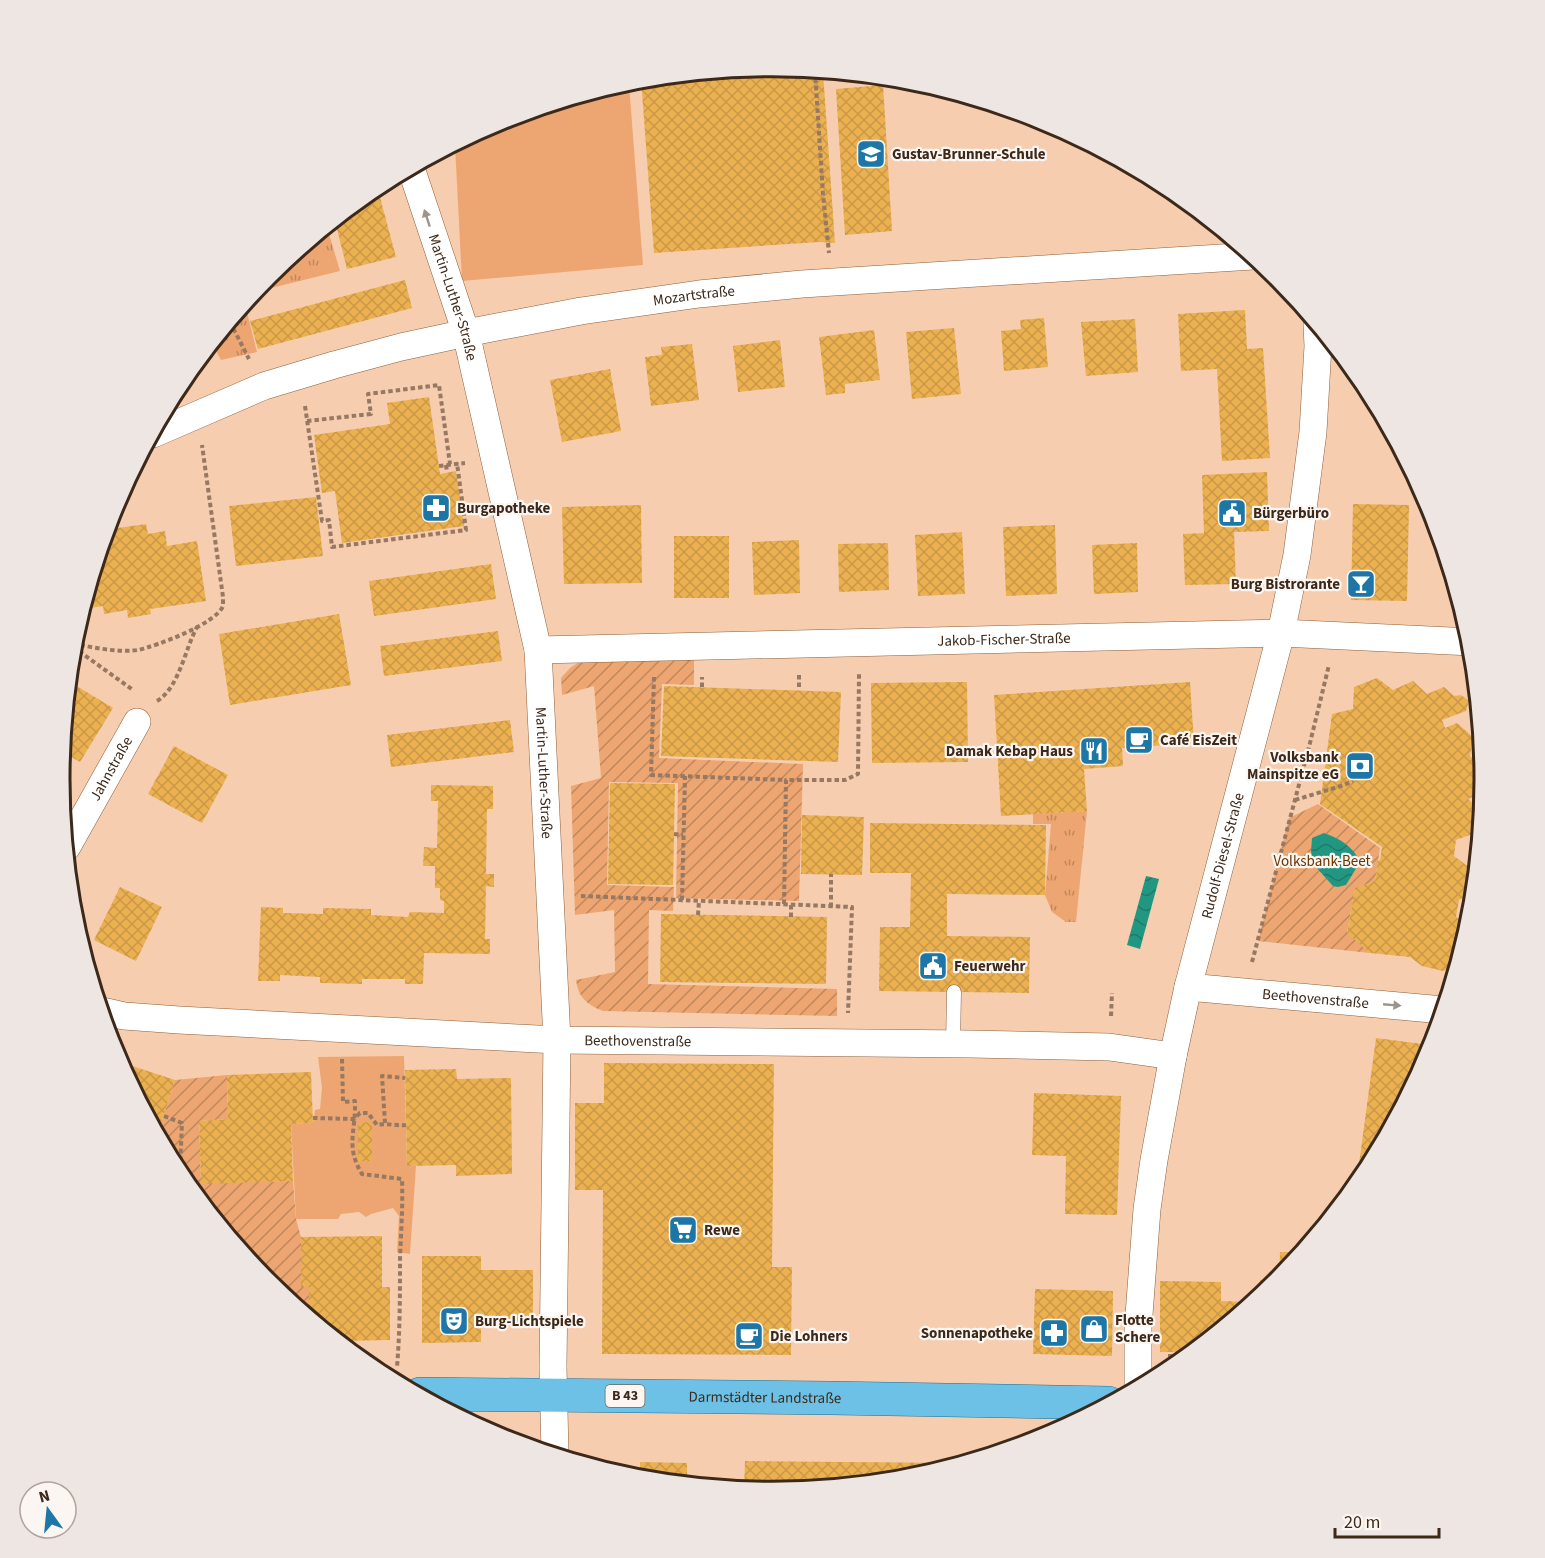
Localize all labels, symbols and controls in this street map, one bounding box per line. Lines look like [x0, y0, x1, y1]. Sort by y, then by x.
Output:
school or university icon: Gustav-Brunner-Schule [855, 138, 887, 170]
place label: Gustav-Brunner-Schule [892, 144, 1046, 165]
one-way arrow [422, 208, 432, 226]
street label: Martin-Luther-Straße [423, 231, 482, 363]
street label: Mozartstraße [652, 280, 736, 311]
pharmacy icon: Burgapotheke [420, 492, 452, 524]
public building icon: Bürgerbüro [1216, 497, 1248, 529]
place label: Burgapotheke [457, 498, 550, 519]
place label: Bürgerbüro [1253, 503, 1329, 524]
bar icon: Burg Bistrorante [1345, 568, 1377, 600]
place label: Burg Bistrorante [1231, 574, 1340, 595]
street label: Jakob-Fischer-Straße [937, 627, 1071, 651]
street label: Martin-Luther-Straße [530, 706, 558, 839]
cafe icon: Café EisZeit [1123, 724, 1155, 756]
place label: Café EisZeit [1160, 730, 1237, 751]
street label: Jahnstraße [85, 732, 137, 804]
restaurant icon: Damak Kebap Haus [1078, 735, 1110, 767]
place label: Damak Kebap Haus [946, 741, 1073, 762]
place label: Volksbank Mainspitze eG [1247, 747, 1340, 785]
bank icon: Volksbank Mainspitze eG [1344, 750, 1376, 782]
street label: Rudolf-Diesel-Straße [1196, 790, 1249, 921]
park label: Volksbank-Beet [1273, 851, 1371, 872]
public building icon: Feuerwehr [917, 950, 949, 982]
place label: Feuerwehr [954, 956, 1026, 977]
street label: Beethovenstraße [1261, 983, 1370, 1014]
one-way arrow [1383, 1000, 1402, 1010]
street label: Beethovenstraße [584, 1030, 691, 1052]
supermarket icon: Rewe [667, 1214, 699, 1246]
place label: Rewe [704, 1220, 740, 1241]
theatre icon: Burg-Lichtspiele [438, 1305, 470, 1337]
place label: Flotte Schere [1115, 1310, 1161, 1348]
place label: Burg-Lichtspiele [475, 1311, 584, 1332]
shop icon: Flotte Schere [1078, 1313, 1110, 1345]
pharmacy icon: Sonnenapotheke [1038, 1317, 1070, 1349]
cafe icon: Die Lohners [733, 1320, 765, 1352]
place label: Sonnenapotheke [921, 1323, 1033, 1344]
place label: Die Lohners [770, 1326, 848, 1347]
road number: B 43 [606, 1385, 644, 1407]
street label: Darmstädter Landstraße [689, 1386, 842, 1409]
north arrow [18, 1480, 78, 1540]
text: N [36, 1484, 52, 1508]
scale bar [1335, 1501, 1438, 1539]
text: 20 m [1344, 1510, 1380, 1535]

